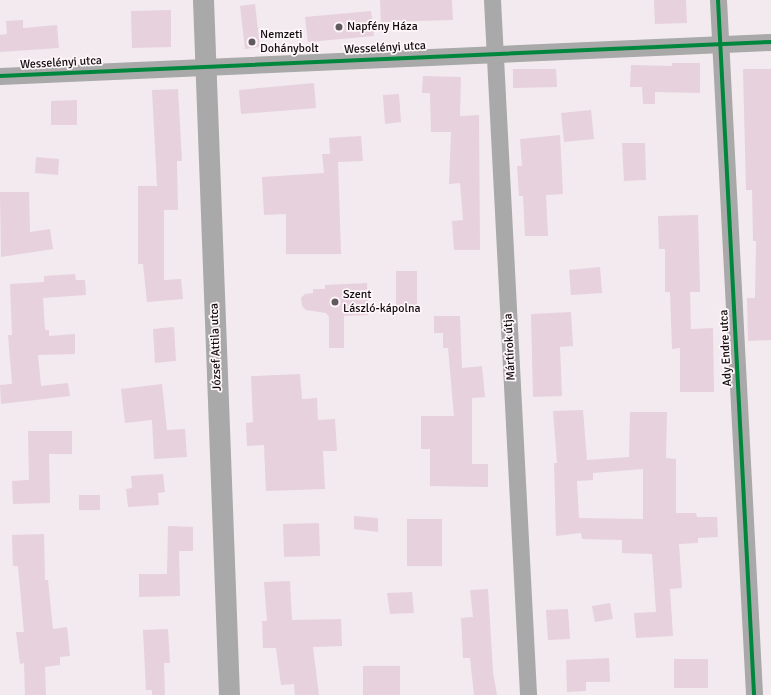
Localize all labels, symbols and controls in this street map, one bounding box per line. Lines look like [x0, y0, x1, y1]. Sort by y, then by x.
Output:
place label: Napfény Háza [347, 20, 418, 34]
marker: Napfény Háza [334, 22, 344, 32]
place label: Nemzeti Dohánybolt [260, 28, 319, 56]
marker: Nemzeti Dohánybolt [247, 37, 257, 47]
street label: Wesselényi utca [344, 39, 426, 57]
street label: Wesselényi utca [20, 54, 102, 72]
place label: Szent László-kápolna [343, 288, 421, 316]
marker: Szent László-kápolna [330, 297, 340, 307]
street label: József Attila utca [207, 303, 225, 391]
street label: Ady Endre utca [717, 309, 735, 387]
street label: Mártírok útja [501, 313, 519, 381]

